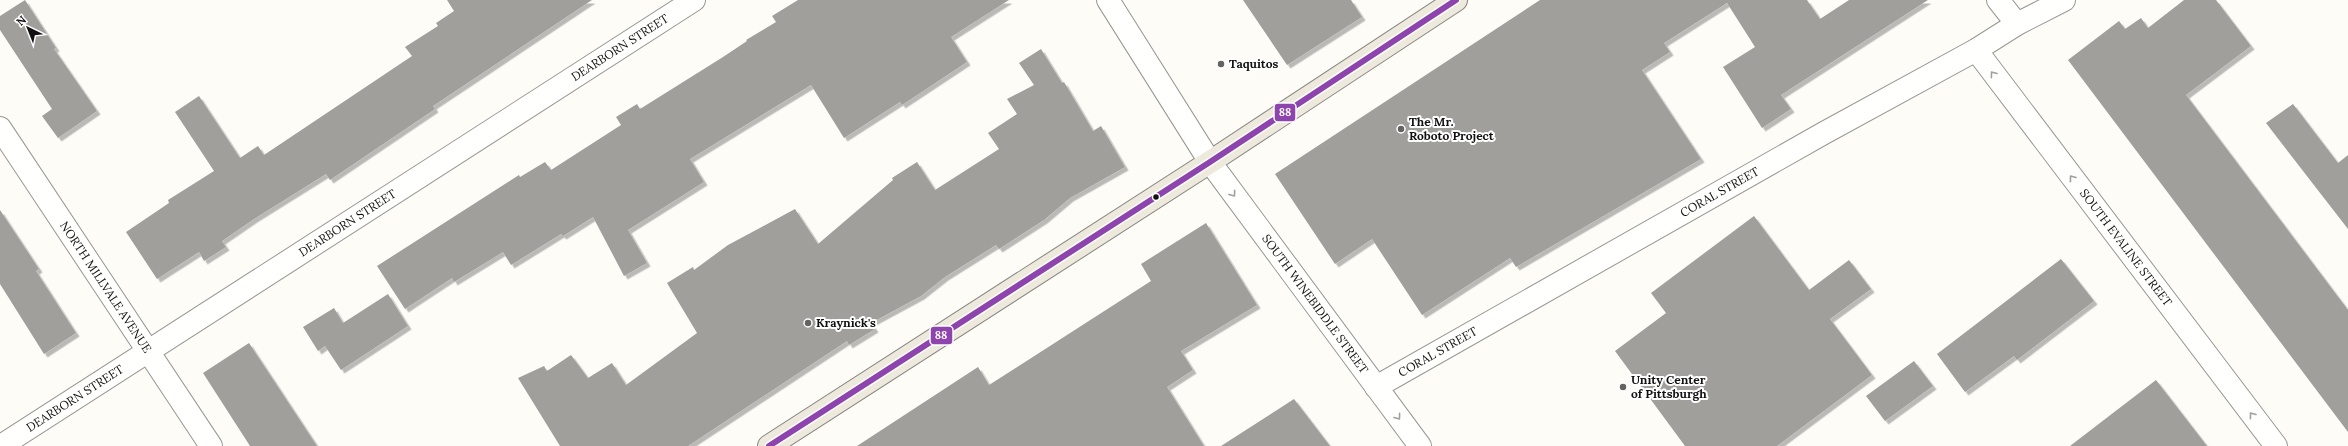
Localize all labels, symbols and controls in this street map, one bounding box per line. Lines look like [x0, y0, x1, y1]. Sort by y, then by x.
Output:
north arrow [8, 8, 48, 48]
street label: DEARBORN STREET [568, 10, 671, 84]
text: N [13, 12, 29, 29]
place label: Taquitos [1229, 56, 1279, 71]
marker: Taquitos [1216, 59, 1226, 69]
one-way arrow [1990, 71, 1998, 78]
line badge: 88 [1274, 103, 1296, 122]
text: 88 [1279, 105, 1291, 119]
place label: The Mr. Roboto Project [1409, 114, 1495, 143]
marker: The Mr. Roboto Project [1396, 124, 1406, 134]
street label: CORAL STREET [1677, 163, 1762, 220]
one-way arrow [2070, 175, 2077, 182]
street label: DEARBORN STREET [296, 186, 399, 259]
street label: SOUTH EVALINE STREET [2077, 186, 2176, 309]
one-way arrow [1229, 189, 1236, 196]
unlabelled marker [1151, 192, 1161, 202]
street label: NORTH MILLVALE AVENUE [57, 218, 155, 355]
street label: SOUTH WINEBIDDLE STREET [1259, 231, 1372, 376]
place label: Kraynick's [816, 315, 876, 330]
marker: Kraynick's [803, 318, 813, 328]
street label: CORAL STREET [1395, 323, 1480, 380]
line badge: 88 [930, 326, 953, 345]
text: 88 [935, 328, 947, 342]
street label: DEARBORN STREET [23, 361, 126, 435]
place label: Unity Center of Pittsburgh [1631, 372, 1707, 401]
marker: Unity Center of Pittsburgh [1618, 382, 1628, 392]
one-way arrow [1394, 412, 1401, 419]
one-way arrow [2249, 412, 2257, 419]

